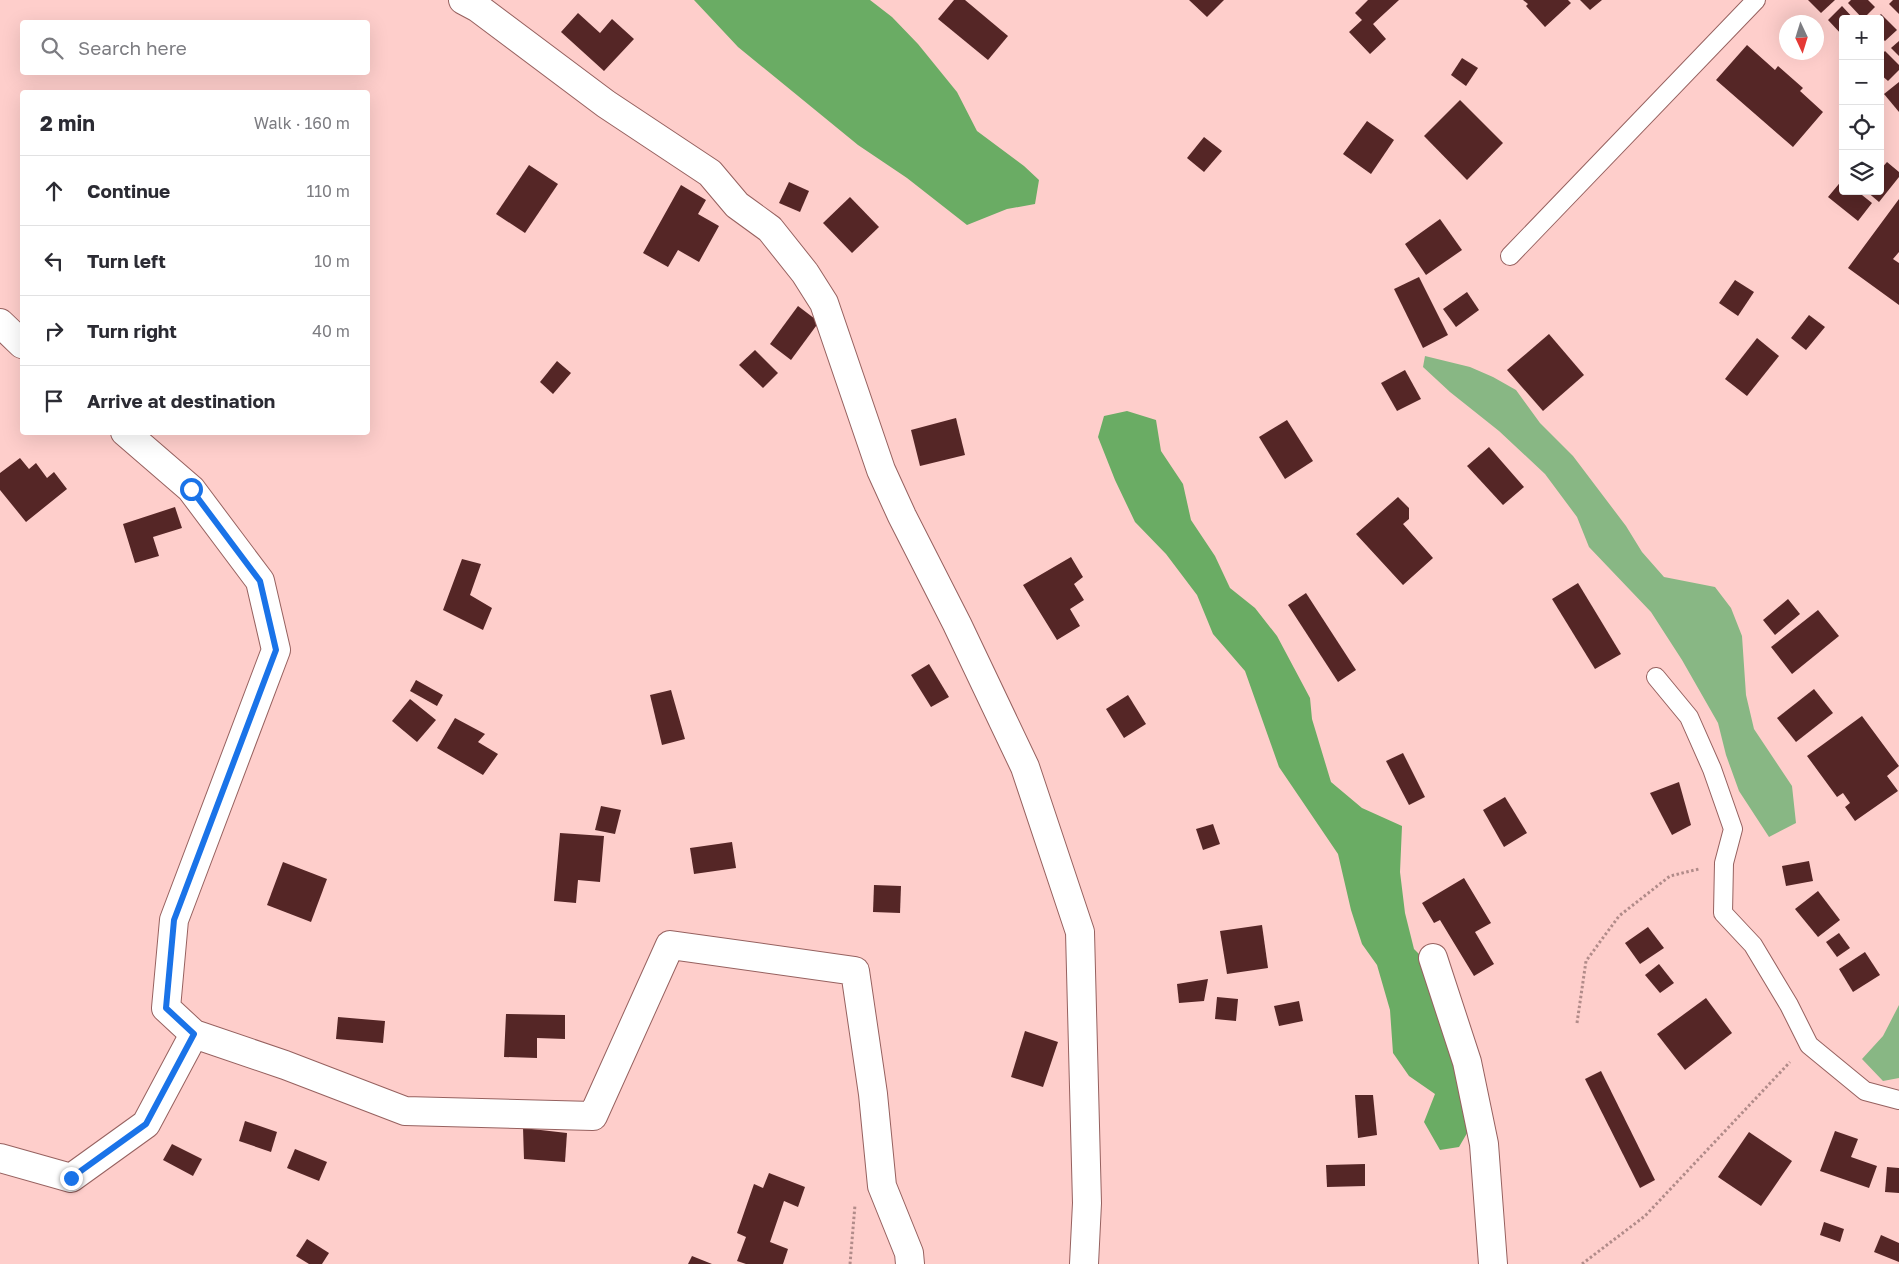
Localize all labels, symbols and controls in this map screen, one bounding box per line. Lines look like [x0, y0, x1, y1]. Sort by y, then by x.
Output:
north arrow [1779, 15, 1824, 60]
map controls [1839, 15, 1884, 195]
button: + [1839, 15, 1884, 60]
search box [20, 20, 370, 75]
icon: search [38, 34, 66, 62]
text: Search here [78, 36, 187, 59]
button: − [1839, 60, 1884, 105]
button: locate [1839, 105, 1884, 150]
text: 2 min [40, 110, 95, 136]
text: Walk · 160 m [254, 113, 350, 133]
button: layers [1839, 150, 1884, 195]
icon: ahead [40, 177, 68, 205]
text: Continue [87, 179, 170, 202]
text: 110 m [306, 181, 350, 201]
icon: left [40, 247, 68, 275]
text: Turn left [87, 249, 166, 272]
text: 10 m [314, 251, 350, 271]
icon: right [40, 317, 68, 345]
text: Turn right [87, 319, 177, 342]
text: 40 m [312, 321, 350, 341]
icon: arrive [40, 387, 68, 415]
text: Arrive at destination [87, 389, 275, 412]
route start [180, 478, 203, 501]
route end [60, 1167, 83, 1190]

